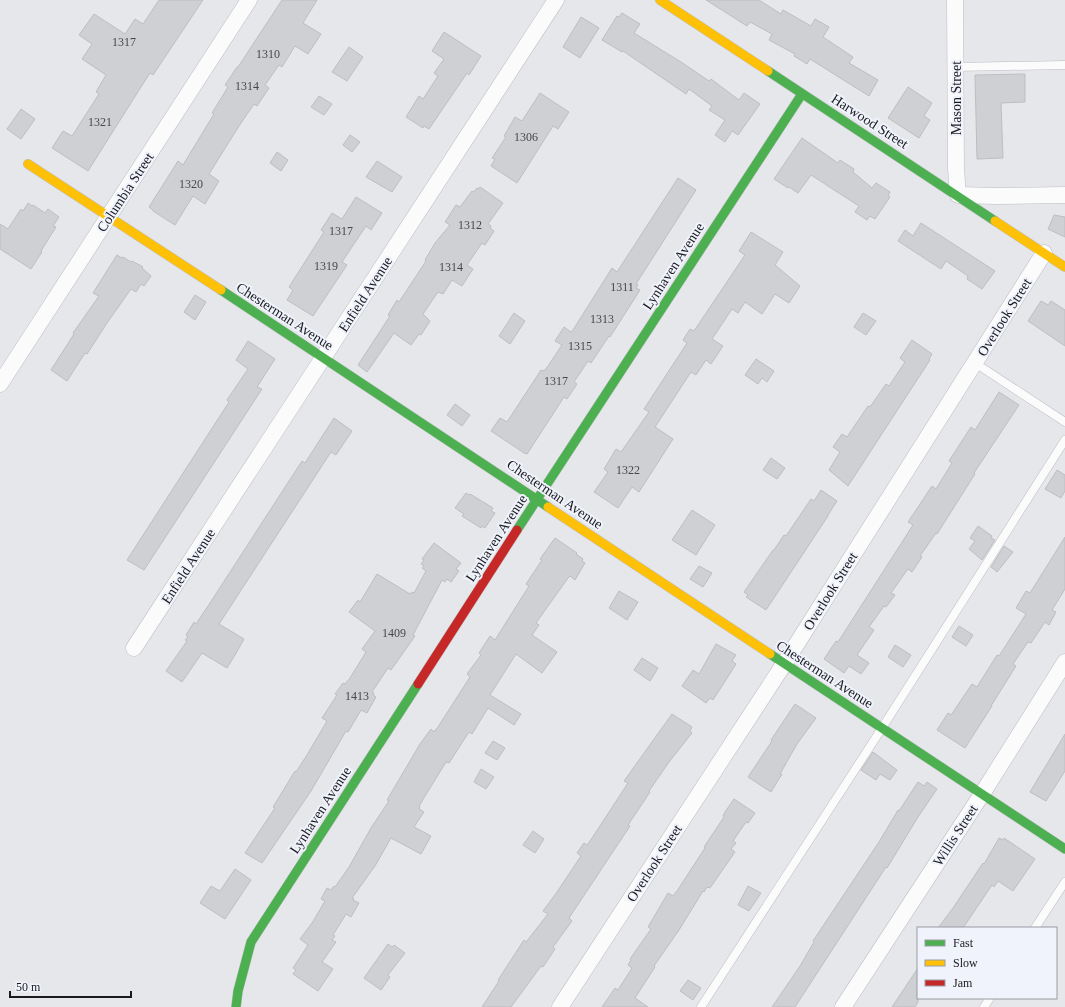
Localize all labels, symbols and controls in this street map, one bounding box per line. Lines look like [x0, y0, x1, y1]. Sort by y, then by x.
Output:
house number: 1317 [112, 35, 136, 49]
house number: 1310 [256, 47, 280, 61]
street label: Mason Street [949, 61, 964, 135]
house number: 1314 [235, 79, 259, 93]
street label: Harwood Street [829, 91, 911, 152]
house number: 1321 [88, 115, 112, 129]
house number: 1306 [514, 130, 538, 144]
street label: Columbia Street [94, 150, 157, 235]
house number: 1320 [179, 177, 203, 191]
house number: 1312 [458, 218, 482, 232]
street label: Lynhaven Avenue [640, 220, 707, 312]
house number: 1317 [329, 224, 353, 238]
street label: Enfield Avenue [336, 254, 395, 335]
house number: 1319 [314, 259, 338, 273]
house number: 1314 [439, 260, 463, 274]
street label: Overlook Street [974, 275, 1034, 359]
street label: Chesterman Avenue [234, 280, 336, 353]
house number: 1311 [610, 280, 634, 294]
house number: 1313 [590, 312, 614, 326]
house number: 1315 [568, 339, 592, 353]
house number: 1317 [544, 374, 568, 388]
street label: Chesterman Avenue [504, 457, 605, 532]
house number: 1322 [616, 463, 640, 477]
street label: Lynhaven Avenue [463, 492, 530, 584]
street label: Enfield Avenue [159, 526, 218, 607]
street label: Overlook Street [800, 549, 860, 633]
house number: 1409 [382, 626, 406, 640]
street label: Chesterman Avenue [774, 638, 876, 711]
house number: 1413 [345, 689, 369, 703]
street label: Lynhaven Avenue [287, 764, 354, 856]
street label: Willis Street [930, 802, 981, 869]
street label: Overlook Street [624, 822, 685, 905]
legend [917, 927, 1057, 999]
text: Fast [953, 936, 974, 950]
text: Slow [953, 956, 978, 970]
scale bar [10, 973, 131, 999]
text: Jam [953, 976, 973, 990]
text: 50 m [16, 980, 41, 994]

